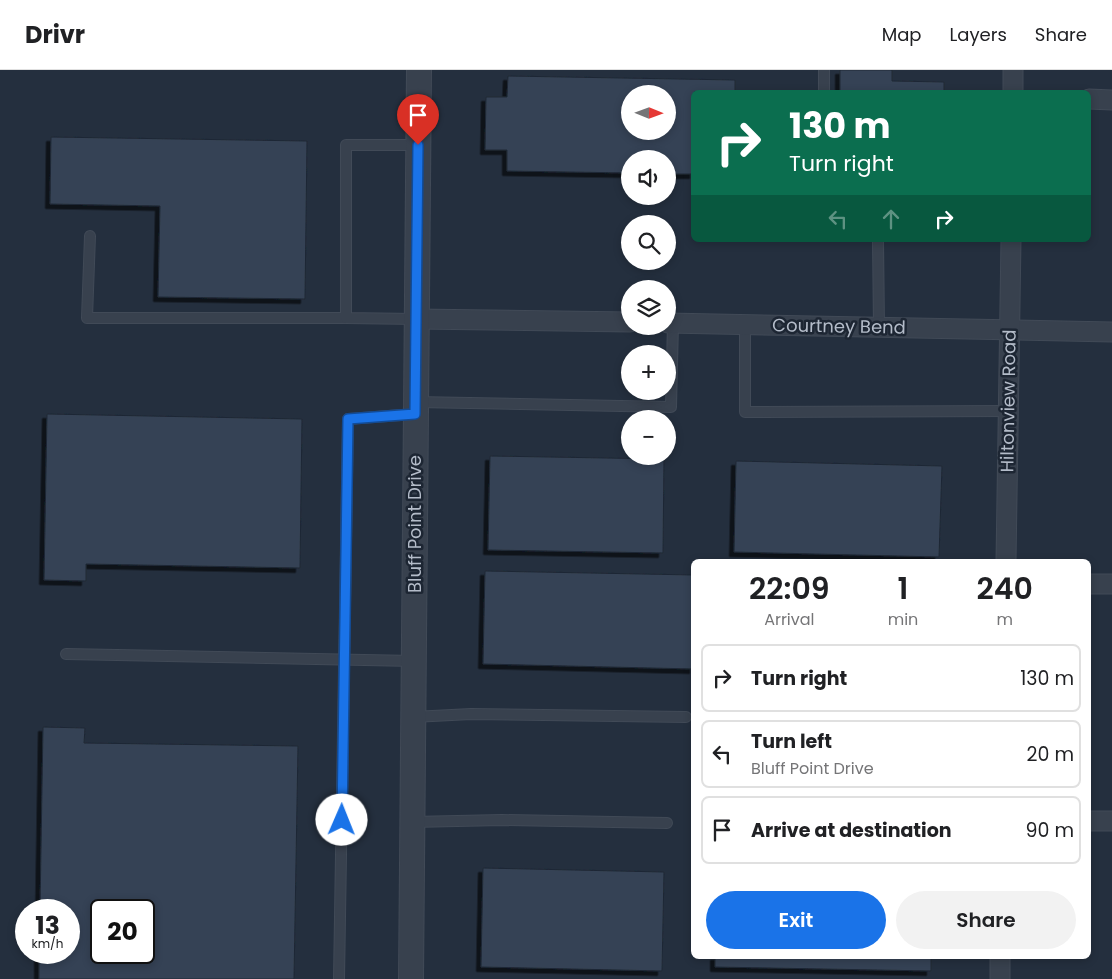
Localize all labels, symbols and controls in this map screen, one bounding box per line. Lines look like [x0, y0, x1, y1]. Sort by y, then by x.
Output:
text: Drivr [25, 18, 85, 51]
text: Map [882, 22, 922, 47]
text: Layers [950, 22, 1007, 47]
text: Share [1035, 22, 1087, 47]
north arrow [621, 85, 676, 140]
map controls [621, 85, 676, 465]
pin [397, 94, 439, 145]
icon: arrive [404, 101, 432, 129]
text: 130 m [789, 101, 891, 150]
icon: right [706, 110, 771, 175]
text: Turn right [789, 148, 894, 179]
button: sound [621, 150, 676, 205]
icon: left [824, 205, 852, 233]
icon: ahead [877, 205, 905, 233]
icon: right [930, 205, 958, 233]
button: search [621, 215, 676, 270]
button: layers [621, 280, 676, 335]
street label: Courtney Bend [772, 312, 906, 340]
street label: Hiltonview Road [994, 329, 1022, 473]
button: + [621, 345, 676, 400]
button: − [621, 410, 676, 465]
street label: Bluff Point Drive [402, 455, 427, 593]
text: 22:09 [749, 567, 830, 610]
text: 1 [898, 567, 908, 610]
text: 240 [976, 567, 1033, 610]
text: Arrival [764, 608, 815, 631]
text: min [888, 608, 918, 631]
text: m [996, 608, 1013, 631]
icon: right [708, 664, 736, 692]
text: Turn right [751, 665, 847, 692]
text: 130 m [1020, 665, 1074, 692]
text: Turn left [751, 728, 832, 755]
icon: left [708, 740, 736, 768]
text: 20 m [1026, 741, 1074, 768]
text: Bluff Point Drive [751, 757, 874, 780]
position arrow [315, 793, 367, 845]
icon: arrive [708, 816, 736, 844]
text: Arrive at destination [751, 817, 952, 844]
text: 90 m [1025, 817, 1074, 844]
button: Exit [706, 891, 886, 949]
button: Share [896, 891, 1076, 949]
speed limit sign: 20 [90, 899, 155, 964]
text: 13 [35, 908, 60, 943]
text: km/h [32, 935, 63, 952]

